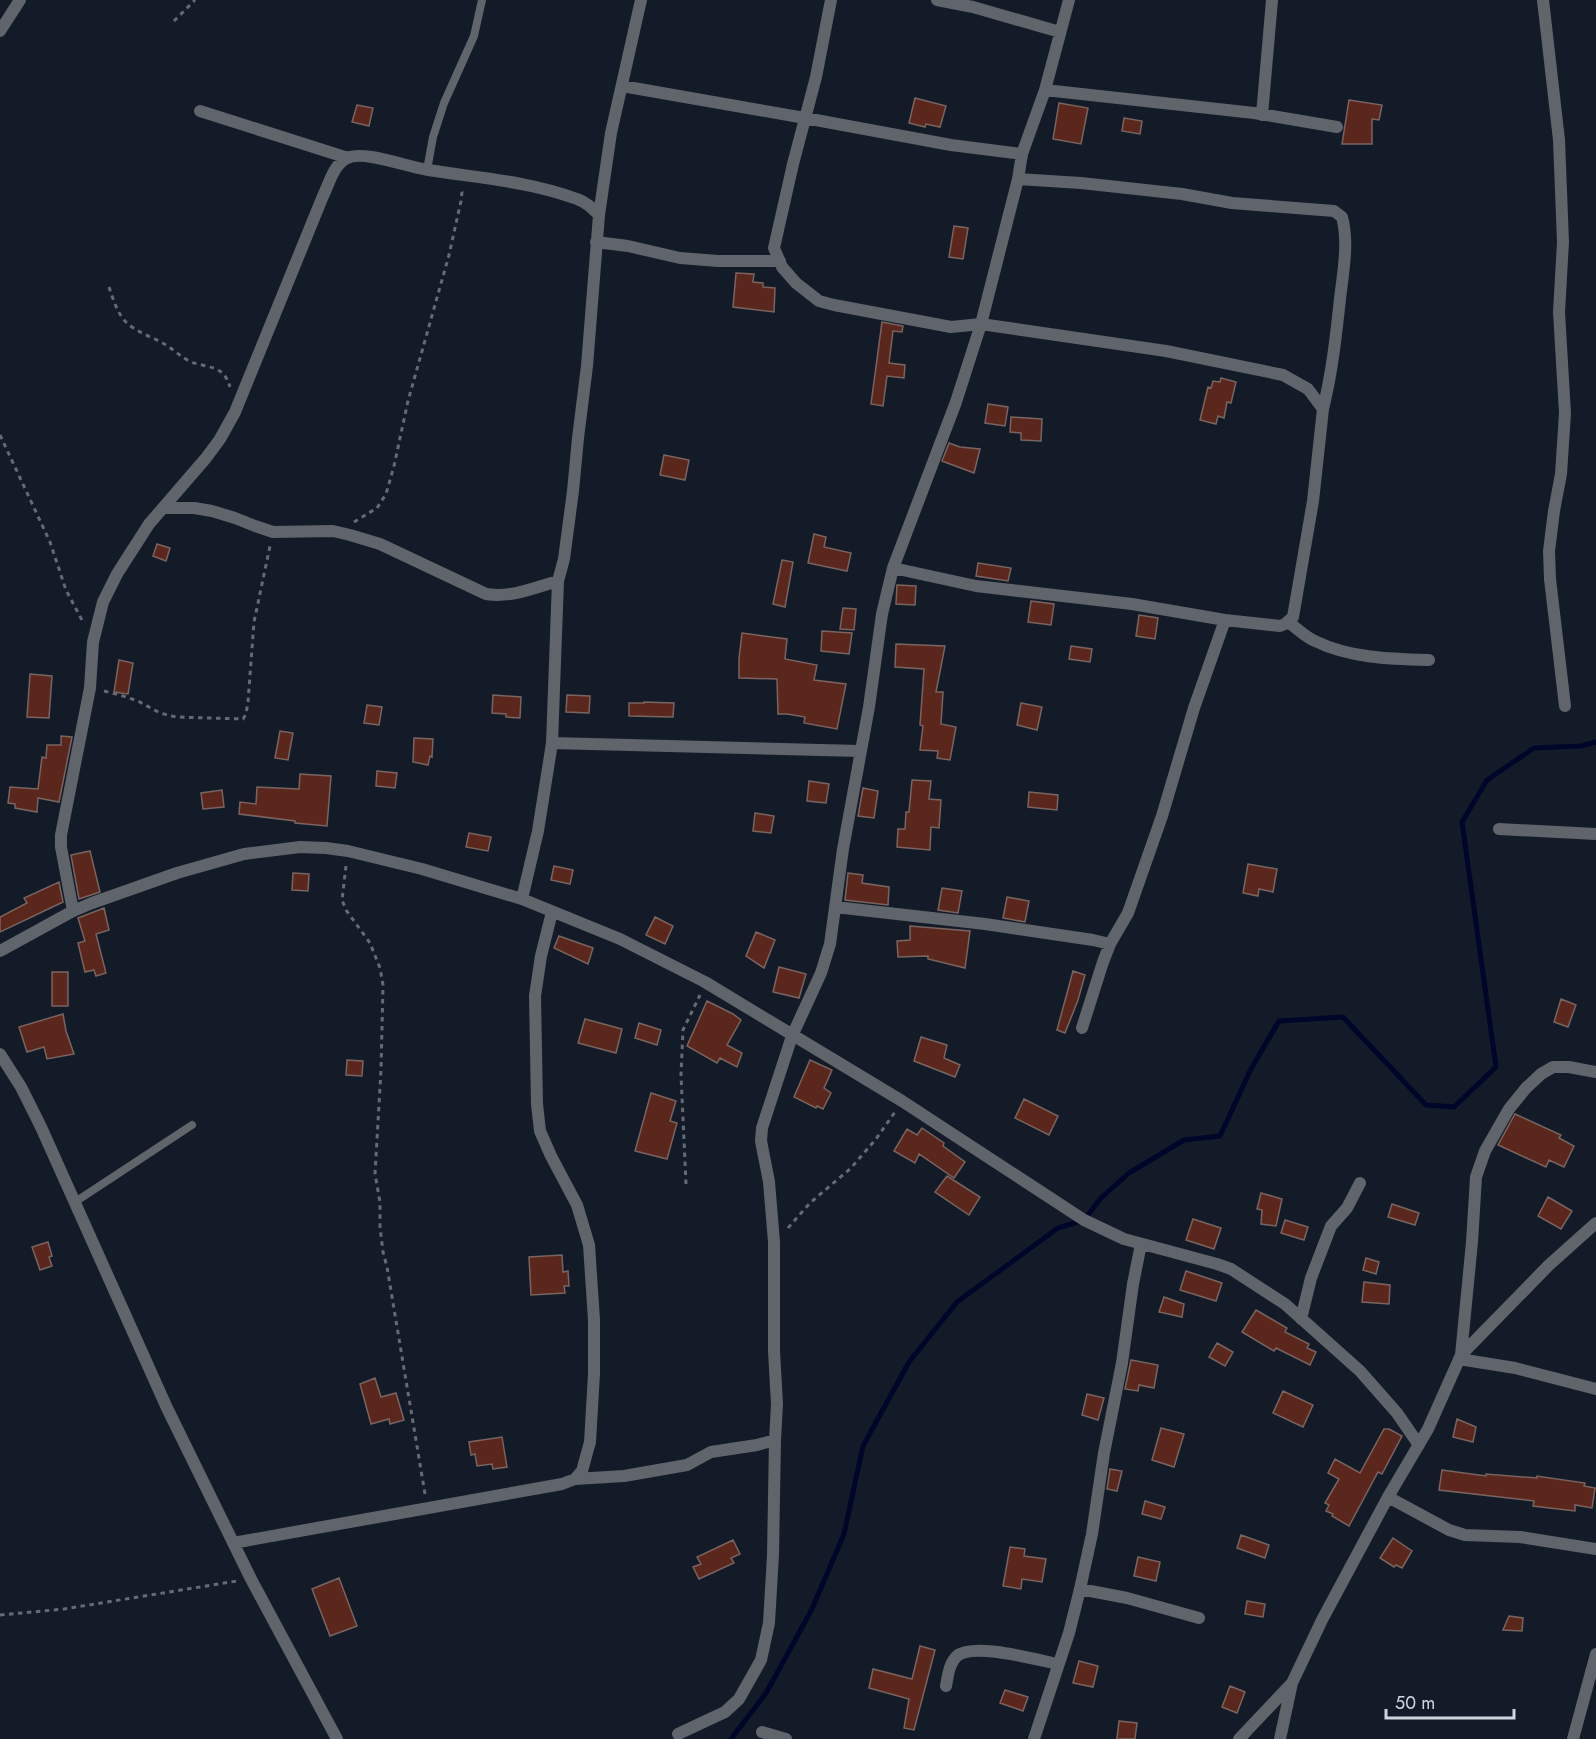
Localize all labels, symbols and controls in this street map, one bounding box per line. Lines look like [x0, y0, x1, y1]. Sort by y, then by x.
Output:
scale bar [1386, 1682, 1514, 1720]
text: 50 m [1395, 1690, 1435, 1716]

